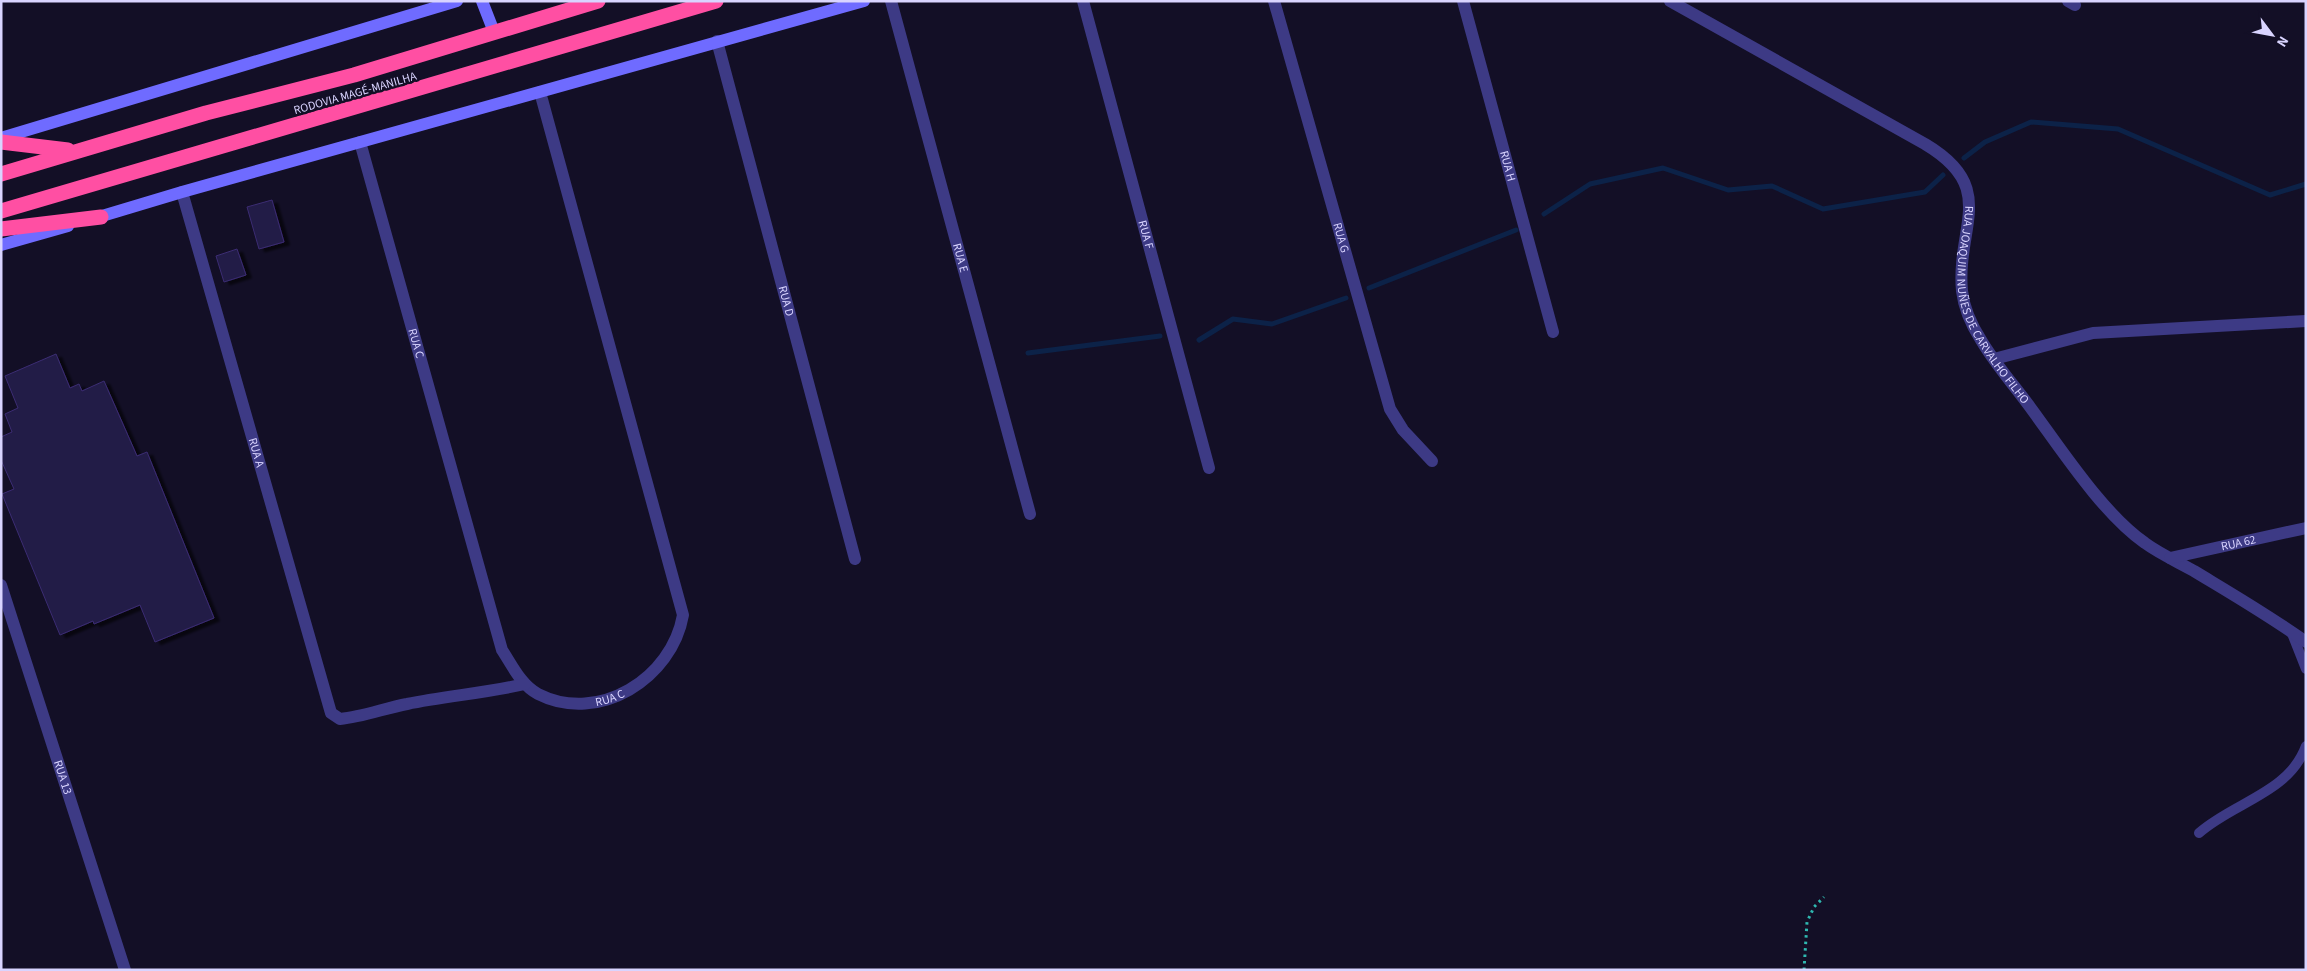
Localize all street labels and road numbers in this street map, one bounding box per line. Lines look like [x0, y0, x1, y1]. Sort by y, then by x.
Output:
street label: RODOVIA MAGÉ-MANILHA [292, 68, 419, 119]
street label: RUA H [1495, 149, 1520, 183]
street label: RUA JOAQUIM NUÑES DE CARVALHO FILHO [1952, 206, 2033, 408]
street label: RUA F [1134, 218, 1158, 251]
street label: RUA G [1328, 221, 1353, 255]
street label: RUA E [948, 241, 972, 274]
street label: RUA D [774, 284, 798, 318]
street label: RUA C [404, 327, 428, 360]
street label: RUA A [244, 436, 268, 470]
street label: RUA 62 [2219, 531, 2258, 556]
street label: RUA C [594, 685, 628, 711]
street label: RUA 13 [49, 758, 76, 797]

